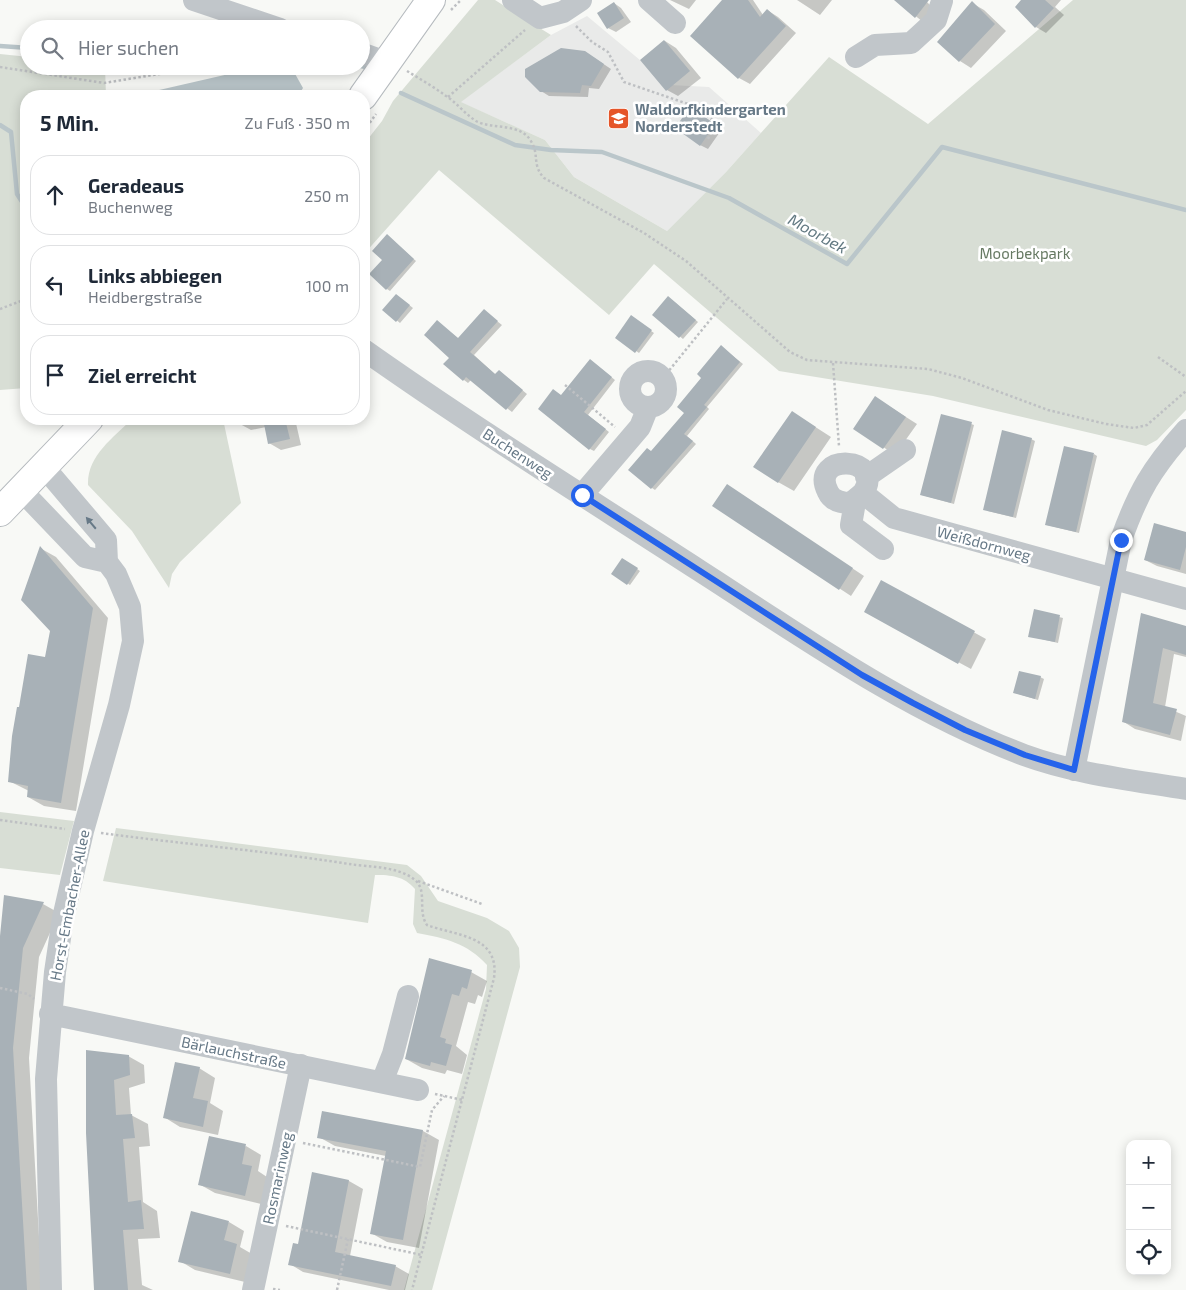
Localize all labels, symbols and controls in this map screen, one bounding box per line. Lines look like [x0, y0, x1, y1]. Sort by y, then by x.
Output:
search box [20, 20, 370, 75]
icon: search [38, 34, 66, 62]
text: Hier suchen [78, 36, 179, 59]
place label: Waldorfkindergarten Norderstedt [635, 100, 786, 135]
school or university icon: Waldorfkindergarten Norderstedt [607, 106, 631, 130]
text: 5 Min. [40, 110, 99, 135]
text: Zu Fuß · 350 m [245, 113, 350, 132]
text: Geradeaus [88, 174, 184, 197]
icon: ahead [41, 181, 69, 209]
text: 250 m [304, 186, 349, 205]
text: Buchenweg [88, 197, 173, 216]
water label: Moorbek [785, 209, 851, 257]
park label: Moorbekpark [979, 244, 1071, 262]
text: Links abbiegen [88, 264, 222, 287]
icon: left [41, 271, 69, 299]
text: 100 m [306, 276, 349, 295]
text: Heidbergstraße [88, 287, 202, 306]
icon: arrive [41, 361, 69, 389]
text: Ziel erreicht [88, 364, 197, 387]
street label: Buchenweg [480, 424, 557, 483]
route start [571, 484, 594, 507]
one-way arrow [86, 517, 97, 530]
street label: Weißdornweg [935, 522, 1034, 564]
route end [1110, 529, 1133, 552]
street label: Horst-Embacher-Allee [46, 828, 92, 982]
street label: Bärlauchstraße [180, 1032, 288, 1072]
street label: Rosmarinweg [258, 1130, 296, 1226]
map controls [1126, 1140, 1171, 1275]
button: + [1126, 1140, 1171, 1185]
button: − [1126, 1185, 1171, 1230]
button: locate [1126, 1230, 1171, 1275]

